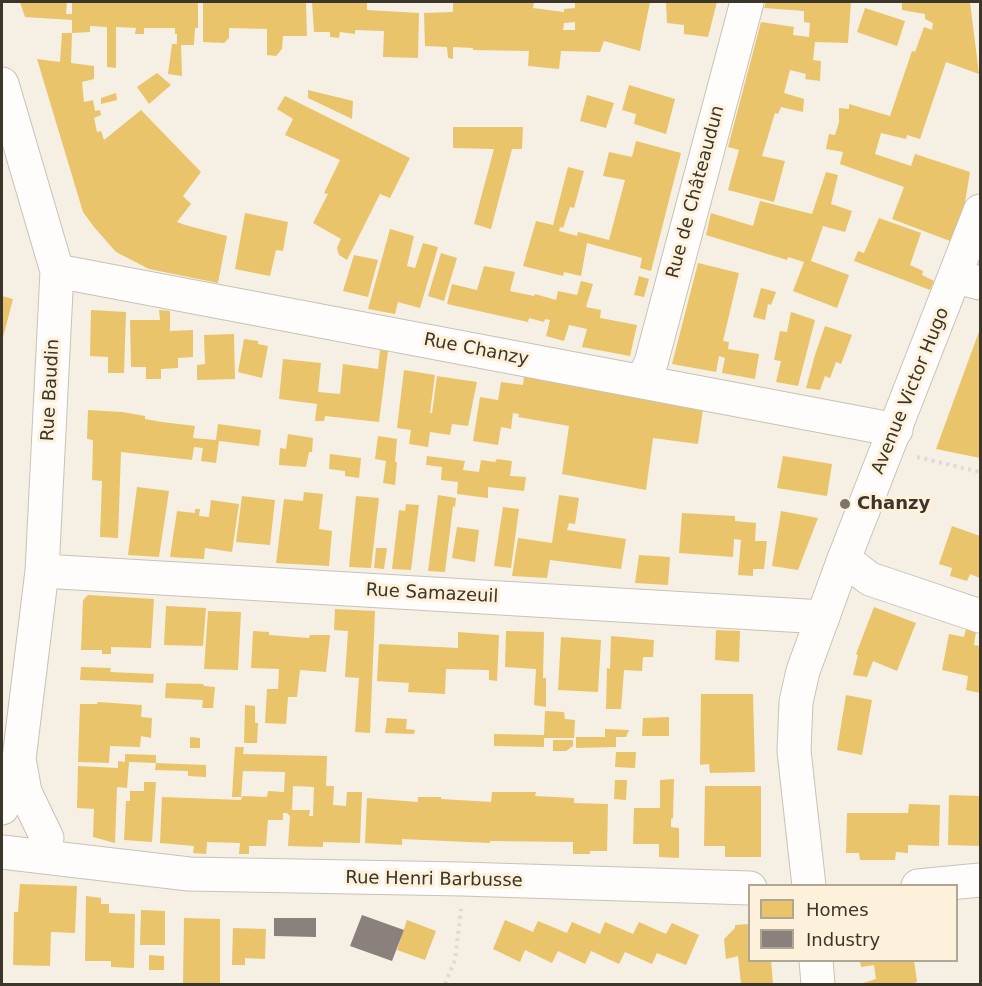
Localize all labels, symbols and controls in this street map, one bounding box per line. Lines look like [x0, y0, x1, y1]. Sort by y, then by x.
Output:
street label: Rue de Châteaudun [663, 103, 729, 281]
street label: Avenue Victor Hugo [868, 304, 954, 478]
street label: Rue Chanzy [422, 329, 530, 371]
street label: Rue Baudin [38, 338, 64, 442]
place label: Chanzy [857, 493, 930, 515]
marker: Chanzy [838, 497, 852, 511]
street label: Rue Samazeuil [365, 580, 499, 608]
street label: Rue Henri Barbusse [345, 868, 523, 892]
legend [748, 884, 958, 962]
text: Homes [806, 899, 869, 920]
text: Industry [806, 929, 880, 950]

